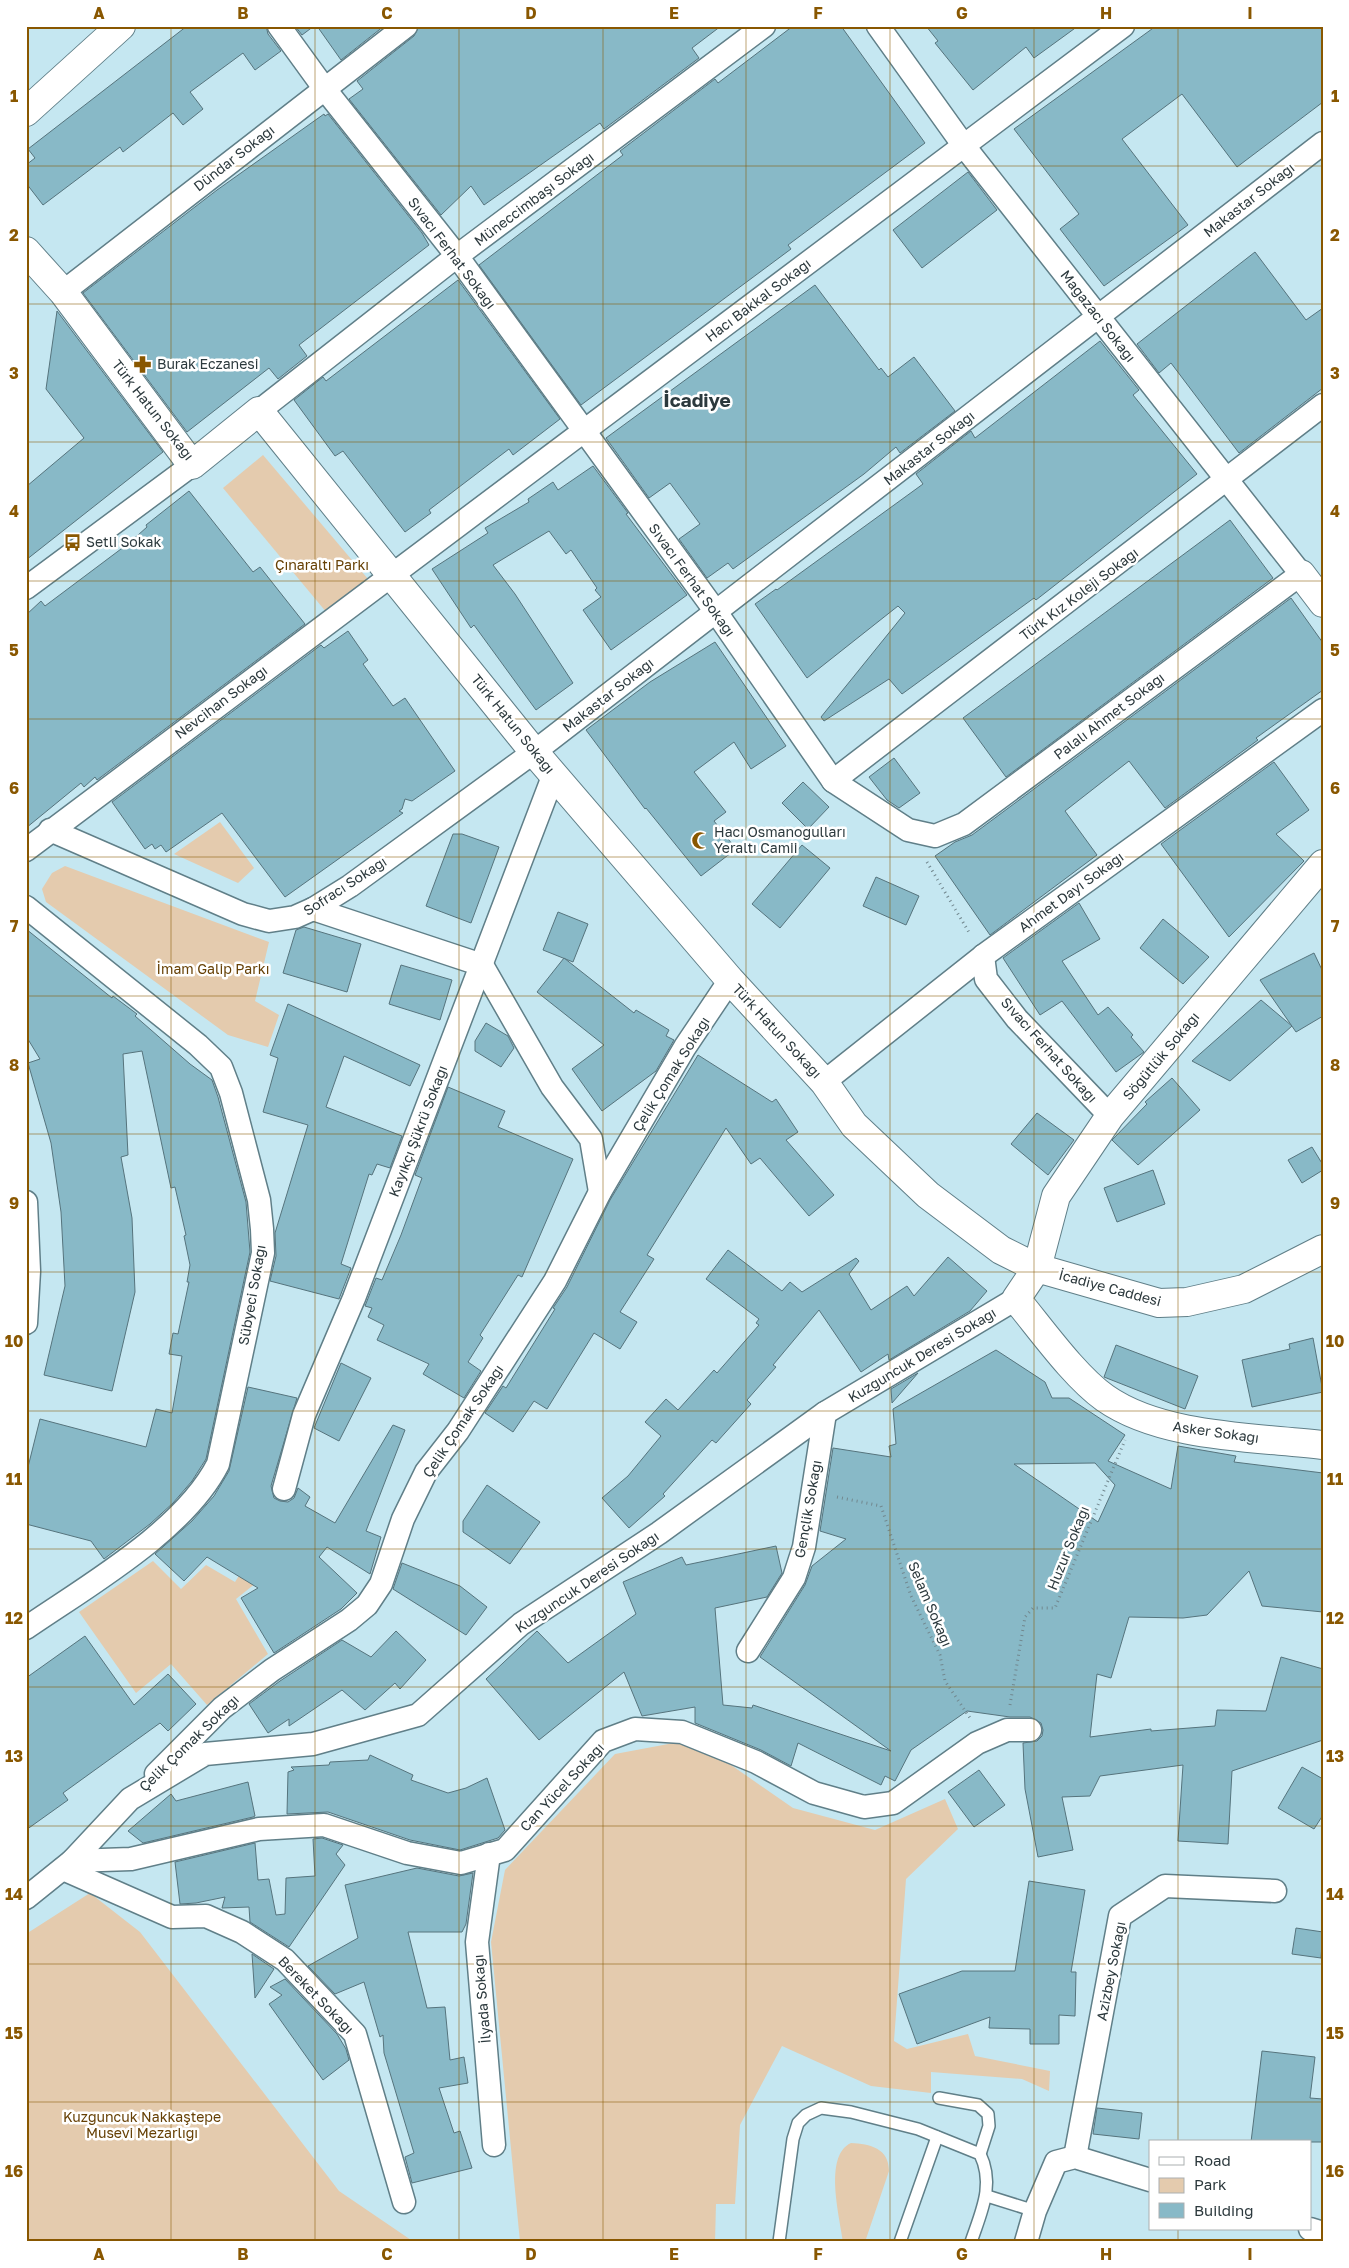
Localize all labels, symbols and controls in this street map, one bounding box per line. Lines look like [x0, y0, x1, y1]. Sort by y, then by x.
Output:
text: A [93, 3, 105, 23]
text: B [237, 3, 249, 23]
text: C [381, 3, 393, 23]
text: D [525, 3, 537, 23]
text: E [669, 3, 679, 23]
text: F [813, 3, 823, 23]
text: G [956, 3, 968, 23]
text: H [1100, 3, 1112, 23]
text: I [1247, 3, 1253, 23]
text: 1 [10, 86, 18, 106]
text: 1 [1331, 86, 1339, 106]
street label: Dündar Sokağı [190, 121, 277, 194]
street label: Müneccimbaşı Sokağı [471, 148, 597, 249]
street label: Makastar Sokağı [1200, 159, 1298, 240]
street label: Sıvacı Ferhat Sokağı [405, 193, 500, 312]
text: 2 [9, 225, 19, 245]
text: 2 [1330, 225, 1340, 245]
street label: Hacı Bakkal Sokağı [702, 254, 814, 345]
street label: Mağazacı Sokağı [1057, 266, 1140, 365]
pharmacy icon: Burak Eczanesi [133, 354, 153, 374]
place label: Burak Eczanesi [157, 355, 258, 372]
street label: Türk Hatun Sokağı [109, 356, 198, 463]
text: 3 [9, 363, 19, 383]
text: 3 [1330, 363, 1340, 383]
district label: İcadiye [663, 388, 731, 411]
street label: Makastar Sokağı [880, 407, 978, 488]
text: 4 [9, 501, 19, 521]
text: 4 [1330, 501, 1340, 521]
street label: Sıvacı Ferhat Sokağı [646, 520, 739, 640]
bus stop icon: Setli Sokak [62, 532, 82, 552]
place label: Setli Sokak [86, 533, 161, 550]
street label: Türk Kız Koleji Sokağı [1016, 544, 1141, 644]
park label: Çınaraltı Parkı [275, 556, 369, 573]
text: 5 [9, 640, 19, 660]
text: 5 [1330, 640, 1340, 660]
street label: Makastar Sokağı [559, 654, 657, 735]
street label: Nevcihan Sokağı [171, 661, 270, 742]
street label: Palalı Ahmet Sokağı [1050, 668, 1167, 763]
street label: Türk Hatun Sokağı [468, 671, 559, 777]
text: 6 [9, 778, 19, 798]
text: 6 [1330, 778, 1340, 798]
place label: Hacı Osmanoğulları Yeraltı Camii [714, 823, 846, 856]
mosque icon: Hacı Osmanoğulları Yeraltı Camii [690, 830, 710, 850]
street label: Ahmet Dayı Sokağı [1015, 848, 1126, 935]
street label: Sofracı Sokağı [300, 852, 390, 919]
text: 7 [10, 916, 19, 936]
text: 7 [1331, 916, 1340, 936]
park label: İmam Galip Parkı [157, 960, 269, 977]
street label: Türk Hatun Sokağı [729, 980, 826, 1081]
street label: Sıvacı Ferhat Sokağı [998, 994, 1101, 1106]
street label: Söğütlük Sokağı [1119, 1008, 1202, 1103]
street label: Çelik Çomak Sokağı [628, 1013, 713, 1134]
text: 8 [9, 1055, 19, 1075]
text: 8 [1330, 1055, 1340, 1075]
street label: Kayıkçı Şükrü Sokağı [385, 1063, 450, 1199]
text: 9 [9, 1193, 19, 1213]
text: 9 [1330, 1193, 1340, 1213]
street label: Sübyeci Sokağı [234, 1243, 269, 1346]
street label: İcadiye Caddesi [1057, 1266, 1163, 1309]
street label: Kuzguncuk Deresi Sokağı [845, 1304, 999, 1406]
text: 10 [5, 1331, 23, 1351]
text: 10 [1326, 1331, 1344, 1351]
street label: Çelik Çomak Sokağı [419, 1361, 507, 1480]
street label: Asker Sokağı [1172, 1417, 1260, 1446]
street label: Gençlik Sokağı [791, 1459, 824, 1559]
text: 11 [6, 1469, 22, 1489]
text: 11 [1327, 1469, 1343, 1489]
street label: Huzur Sokağı [1043, 1503, 1092, 1592]
street label: Kuzguncuk Deresi Sokağı [512, 1527, 662, 1636]
street label: Selam Sokağı [905, 1559, 956, 1649]
text: 12 [5, 1608, 23, 1628]
text: 12 [1326, 1608, 1344, 1628]
street label: Çelik Çomak Sokağı [135, 1691, 242, 1795]
street label: Can Yücel Sokağı [516, 1739, 607, 1835]
text: 13 [5, 1746, 23, 1766]
text: 13 [1326, 1746, 1344, 1766]
text: 14 [5, 1884, 23, 1904]
text: 14 [1326, 1884, 1344, 1904]
street label: Azizbey Sokağı [1093, 1920, 1128, 2022]
street label: Bereket Sokağı [275, 1952, 358, 2037]
street label: İlyada Sokağı [469, 1954, 494, 2044]
text: 15 [5, 2023, 23, 2043]
text: 15 [1326, 2023, 1344, 2043]
park label: Kuzguncuk Nakkaştepe Musevi Mezarlığı [63, 2108, 221, 2141]
legend [1149, 2140, 1312, 2230]
text: Road [1194, 2151, 1231, 2169]
text: 16 [5, 2161, 23, 2181]
text: 16 [1326, 2161, 1344, 2181]
text: Park [1194, 2175, 1227, 2193]
text: Building [1194, 2201, 1254, 2219]
text: A [93, 2244, 105, 2264]
text: B [237, 2244, 249, 2264]
text: C [381, 2244, 393, 2264]
text: D [525, 2244, 537, 2264]
text: E [669, 2244, 679, 2264]
text: F [813, 2244, 823, 2264]
text: G [956, 2244, 968, 2264]
text: H [1100, 2244, 1112, 2264]
text: I [1247, 2244, 1253, 2264]

